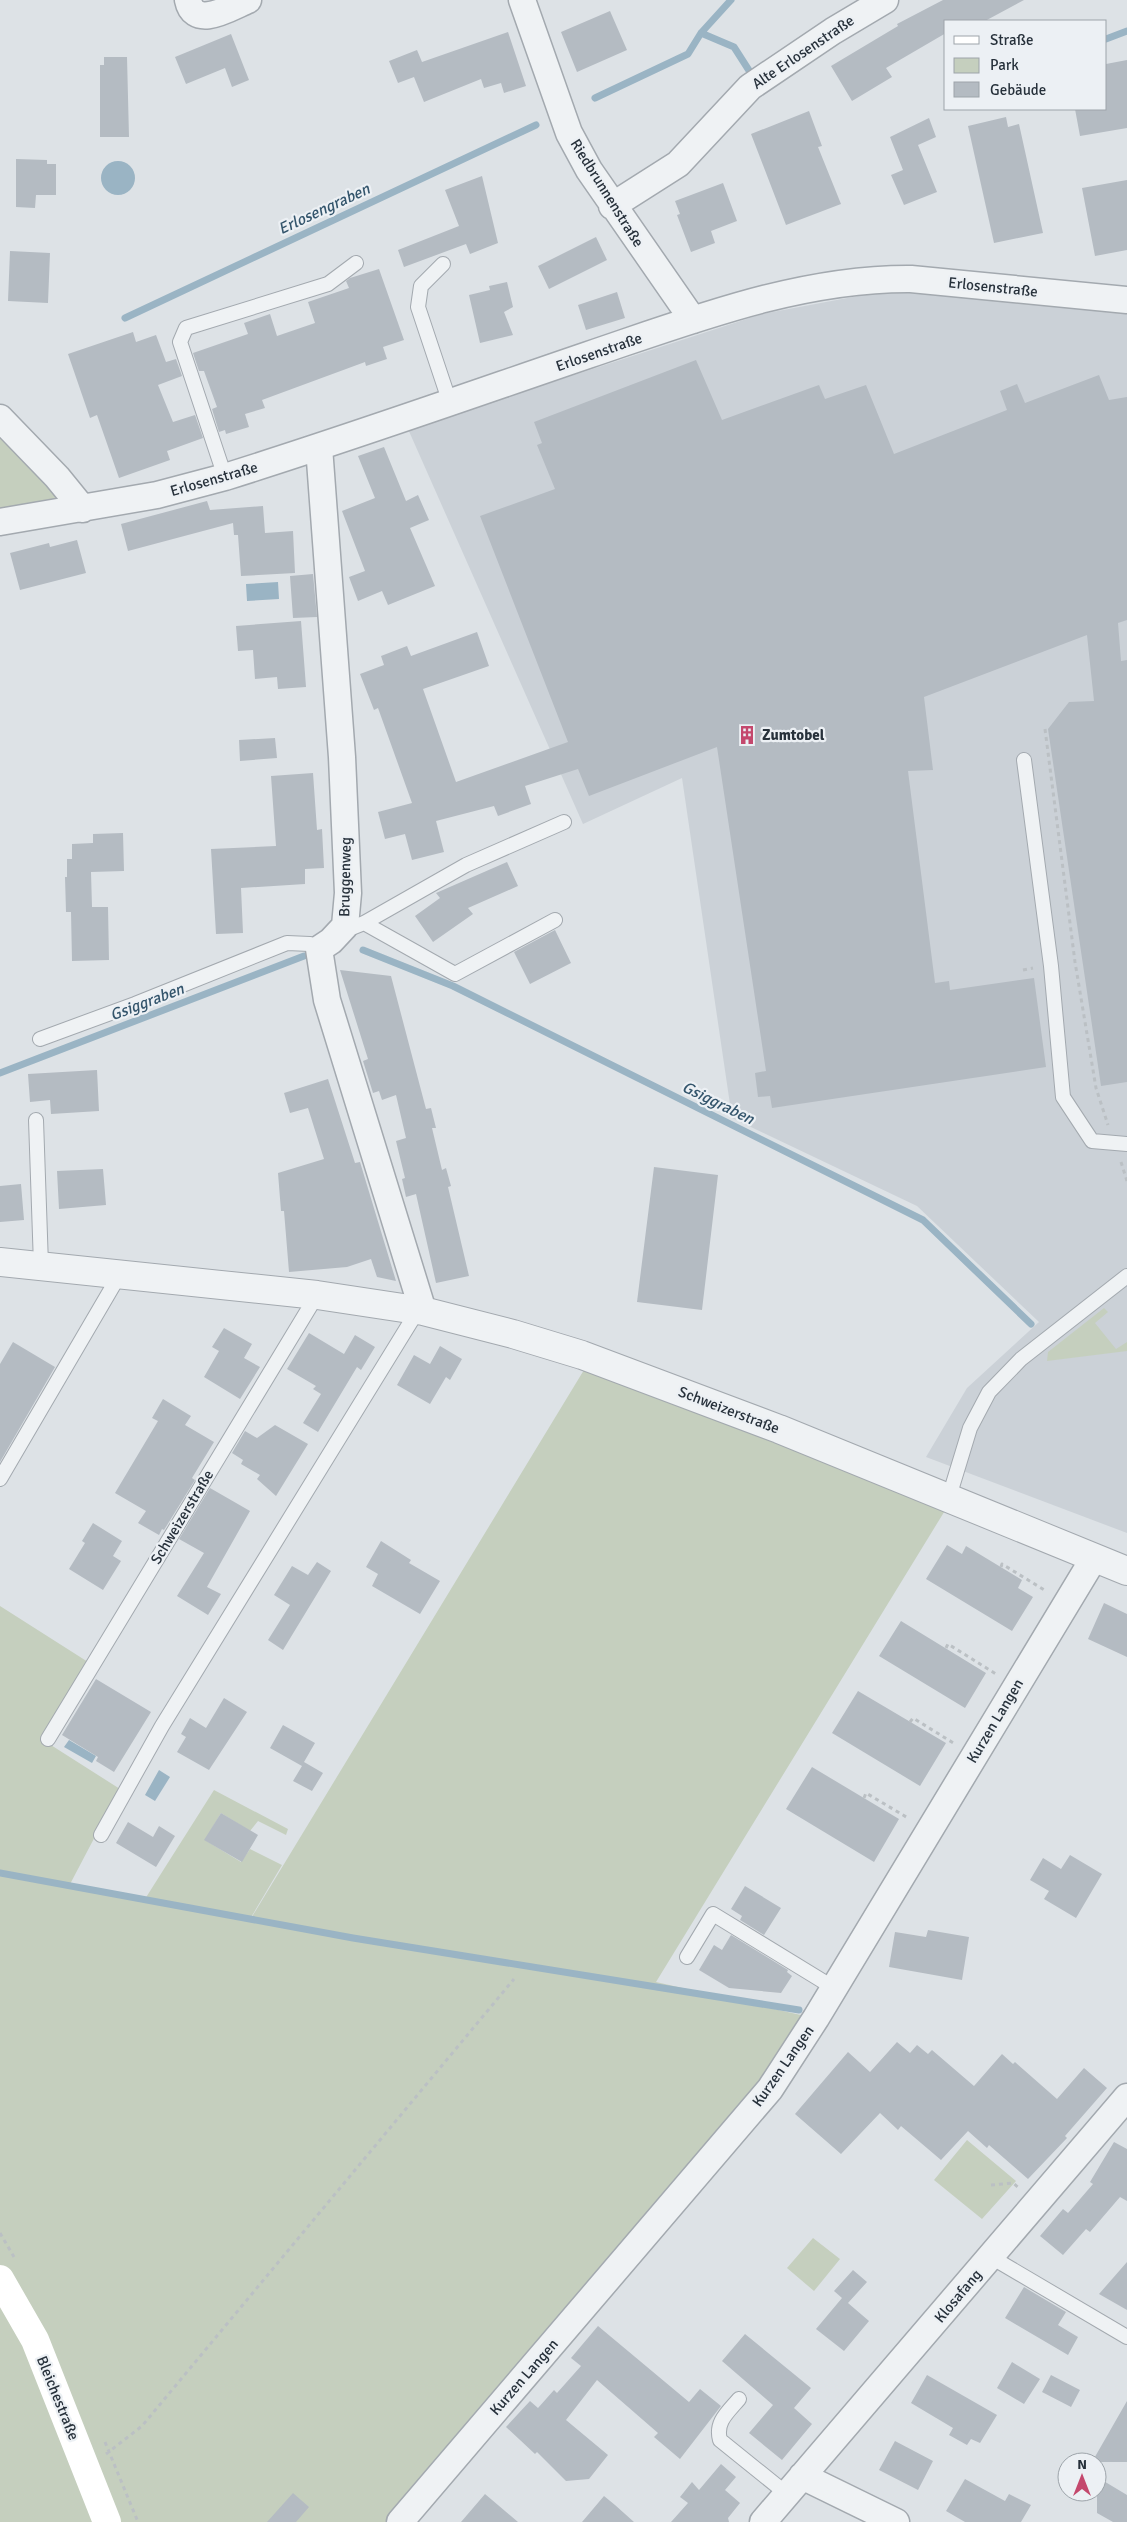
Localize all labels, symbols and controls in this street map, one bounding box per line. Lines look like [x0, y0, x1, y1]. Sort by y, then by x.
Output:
street label: Alte Erlosenstraße [749, 11, 857, 93]
legend [944, 20, 1107, 110]
text: Straße [990, 31, 1034, 49]
text: Park [990, 56, 1019, 74]
text: Gebäude [990, 81, 1046, 99]
street label: Riedbrunnenstraße [567, 136, 647, 250]
water label: Erlosengraben [275, 178, 374, 239]
street label: Erlosenstraße [947, 273, 1039, 301]
street label: Erlosenstraße [553, 329, 645, 375]
street label: Erlosenstraße [168, 458, 260, 500]
building icon: Zumtobel [736, 724, 758, 746]
place label: Zumtobel [762, 726, 825, 744]
street label: Bruggenweg [335, 837, 355, 917]
water label: Gsiggraben [107, 978, 188, 1025]
water label: Gsiggraben [679, 1077, 758, 1130]
street label: Schweizerstraße [676, 1382, 782, 1438]
street label: Schweizerstraße [147, 1467, 217, 1567]
street label: Kurzen Langen [963, 1676, 1027, 1766]
street label: Kurzen Langen [748, 2022, 818, 2110]
street label: Klosafang [931, 2266, 985, 2326]
street label: Kurzen Langen [486, 2335, 562, 2419]
street label: Bleichestraße [33, 2353, 83, 2443]
north arrow [1057, 2452, 1107, 2502]
text: N [1077, 2456, 1087, 2473]

